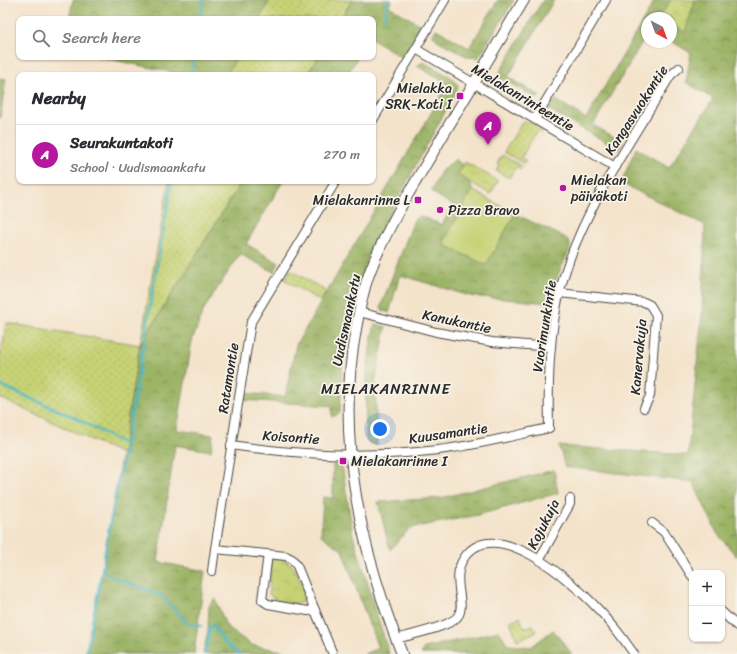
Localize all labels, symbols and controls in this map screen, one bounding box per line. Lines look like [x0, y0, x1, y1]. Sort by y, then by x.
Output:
north arrow [641, 12, 677, 48]
search box [16, 16, 376, 60]
text: Search here [62, 25, 141, 51]
icon: search [30, 27, 52, 49]
street label: Mielakanrinteentie [466, 57, 579, 138]
street label: Kangasvuokontie [598, 60, 675, 160]
place label: Mielakka SRK-Koti I [385, 76, 453, 117]
text: Nearby [32, 83, 86, 113]
marker: Mielakka SRK-Koti I [455, 91, 465, 101]
pin: A [475, 112, 501, 145]
text: Seurakuntakoti [70, 130, 173, 156]
text: A [41, 143, 49, 166]
text: 270 m [323, 143, 360, 166]
text: School · Uudismaankatu [70, 156, 206, 179]
place label: Mielakan päiväkoti [570, 168, 628, 209]
marker: Mielakan päiväkoti [558, 183, 568, 193]
place label: Mielakanrinne L [313, 188, 411, 213]
marker: Mielakanrinne L [413, 195, 423, 205]
place label: Pizza Bravo [448, 198, 520, 223]
marker: Pizza Bravo [435, 205, 445, 215]
street label: Uudismaankatu [325, 271, 369, 369]
street label: Vuorimunkintie [525, 278, 564, 374]
street label: Kanukantie [420, 302, 494, 341]
street label: Kanervakuja [623, 317, 654, 396]
street label: Ratamontie [211, 341, 246, 415]
district label: MIELAKANRINNE [321, 376, 452, 402]
street label: Kuusamantie [407, 416, 489, 451]
your location [370, 419, 390, 439]
street label: Koisontie [262, 423, 320, 452]
place label: Mielakanrinne I [351, 449, 449, 474]
marker: Mielakanrinne I [338, 456, 348, 466]
street label: Kojukuja [520, 495, 567, 554]
map controls [689, 570, 725, 642]
button: + [689, 570, 725, 606]
button: − [689, 606, 725, 642]

